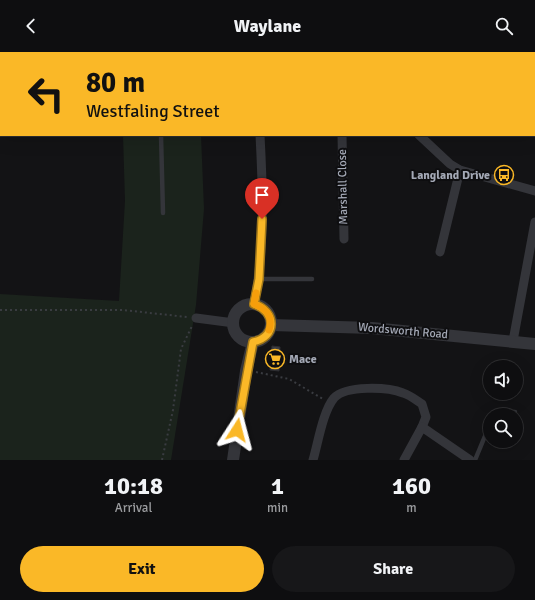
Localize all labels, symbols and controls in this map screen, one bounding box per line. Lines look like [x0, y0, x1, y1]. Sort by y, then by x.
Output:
icon: back [20, 15, 42, 37]
text: Waylane [234, 15, 301, 37]
icon: search [493, 15, 515, 37]
text: 80 m [86, 66, 145, 100]
icon: left [20, 68, 72, 120]
text: Westfaling Street [86, 100, 220, 122]
street label: Marshall Close [335, 149, 351, 225]
bus stop icon: Langland Drive [493, 164, 515, 186]
place label: Langland Drive [411, 168, 490, 183]
pin [245, 178, 279, 219]
icon: arrive [251, 184, 273, 206]
street label: Wordsworth Road [357, 320, 449, 342]
supermarket icon: Mace [264, 348, 286, 370]
place label: Mace [289, 352, 317, 367]
map controls [483, 360, 523, 448]
button: sound [483, 360, 523, 400]
button: search [483, 408, 523, 448]
position arrow [216, 409, 258, 451]
text: 10:18 [104, 471, 163, 501]
text: 1 [271, 471, 284, 501]
text: 160 [392, 471, 431, 501]
text: Arrival [115, 500, 152, 516]
text: min [267, 500, 288, 516]
text: m [406, 500, 417, 516]
button: Exit [20, 546, 264, 592]
button: Share [272, 546, 515, 592]

